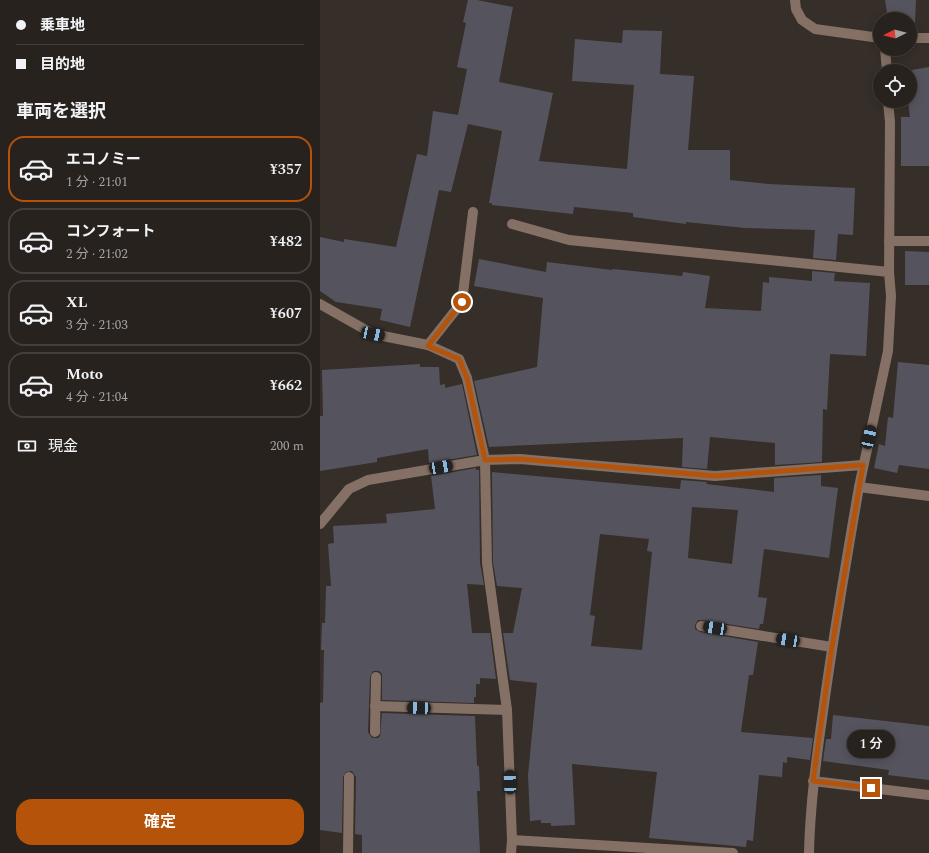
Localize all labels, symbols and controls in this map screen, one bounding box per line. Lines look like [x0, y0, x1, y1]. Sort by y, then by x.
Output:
north arrow [873, 12, 917, 56]
map controls [873, 12, 917, 108]
text: 乗車地 [40, 14, 85, 37]
text: 目的地 [40, 53, 85, 76]
button: locate [873, 64, 917, 108]
text: 車両を選択 [16, 98, 106, 125]
text: エコノミー [66, 148, 141, 171]
icon: car [18, 151, 54, 187]
text: ¥357 [270, 158, 302, 181]
text: 1 分 · 21:01 [66, 172, 128, 192]
text: コンフォート [66, 220, 156, 243]
icon: car [18, 223, 54, 259]
text: ¥482 [270, 230, 302, 253]
text: 2 分 · 21:02 [66, 244, 128, 264]
text: XL [66, 291, 87, 314]
route start [453, 293, 471, 311]
icon: car [18, 295, 54, 331]
text: ¥607 [270, 302, 302, 325]
text: 3 分 · 21:03 [66, 315, 128, 335]
car [360, 326, 386, 342]
text: Moto [66, 363, 103, 386]
icon: car [18, 367, 54, 403]
text: ¥662 [270, 374, 302, 397]
text: 4 分 · 21:04 [66, 387, 128, 407]
car [861, 424, 877, 450]
icon: cash [16, 435, 38, 457]
text: 現金 [48, 435, 78, 458]
text: 200 m [270, 436, 304, 456]
car [428, 459, 454, 475]
car [702, 620, 728, 636]
car [775, 632, 801, 648]
car [407, 702, 431, 714]
callout: 1 分 [847, 730, 895, 758]
text: 1 分 [859, 734, 883, 754]
car [504, 770, 516, 794]
route end [862, 779, 880, 797]
button: 確定 [16, 799, 304, 845]

